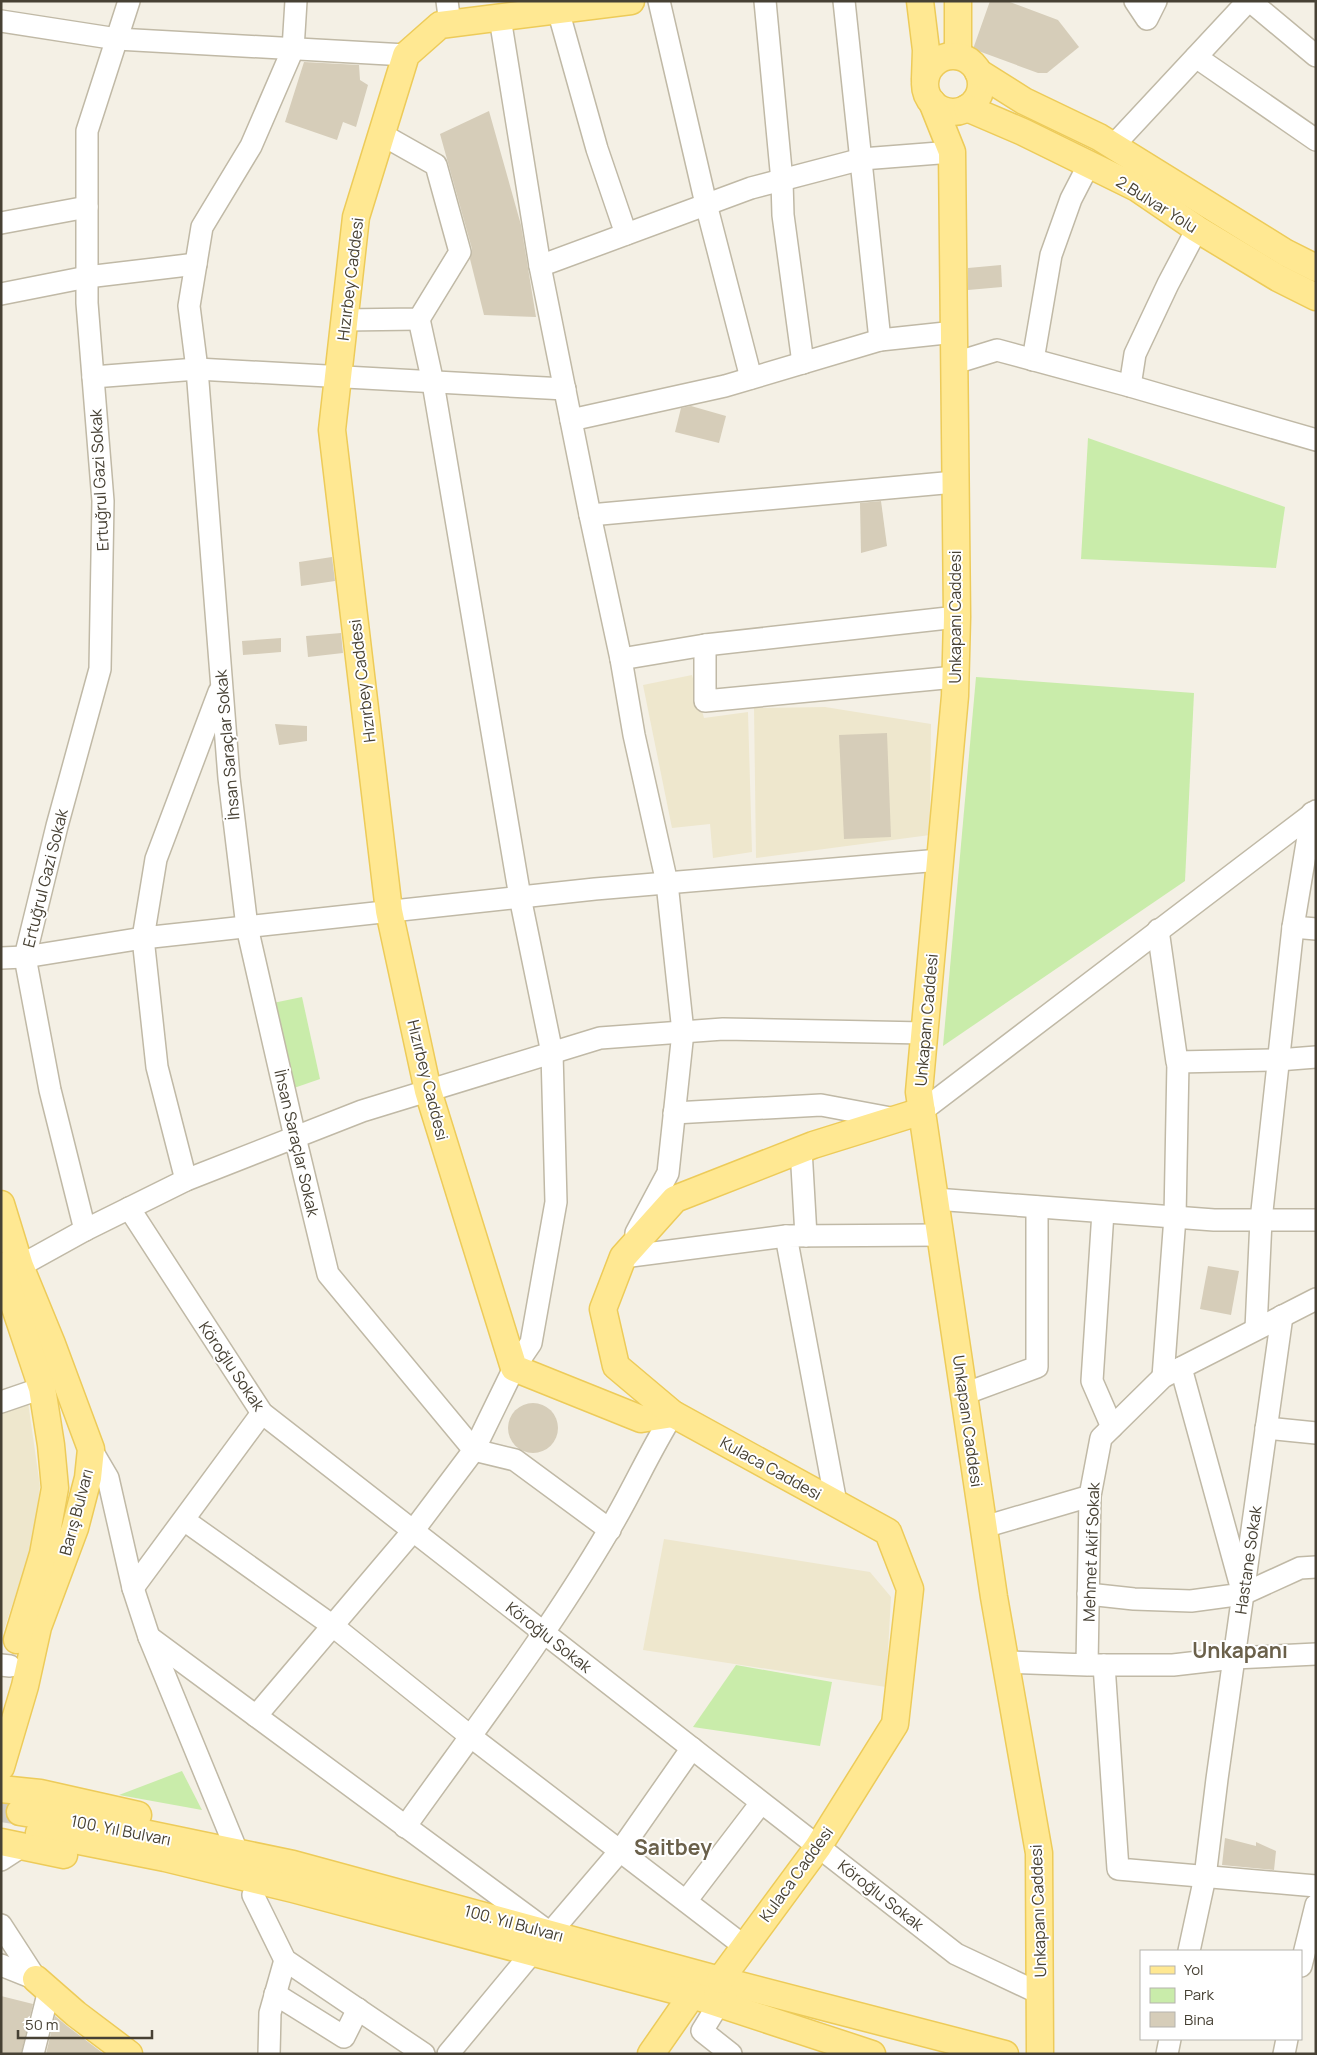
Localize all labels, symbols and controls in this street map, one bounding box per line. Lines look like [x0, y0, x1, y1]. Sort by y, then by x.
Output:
street label: 2.Bulvar Yolu [1112, 170, 1202, 238]
street label: Hızırbey Caddesi [332, 216, 368, 342]
street label: Ertuğrul Gazi Sokak [84, 407, 114, 552]
street label: Unkapanı Caddesi [944, 550, 966, 684]
street label: Hızırbey Caddesi [344, 618, 380, 744]
street label: İhsan Saraçlar Sokak [209, 668, 245, 821]
street label: Ertuğrul Gazi Sokak [17, 805, 73, 950]
street label: Unkapanı Caddesi [909, 953, 943, 1087]
street label: Hızırbey Caddesi [402, 1017, 454, 1143]
street label: İhsan Saraçlar Sokak [269, 1067, 325, 1220]
street label: Köroğlu Sokak [194, 1317, 271, 1416]
street label: Unkapanı Caddesi [948, 1354, 988, 1488]
street label: Kulaca Caddesi [716, 1431, 826, 1505]
street label: Barış Bulvarı [54, 1466, 98, 1558]
street label: Mehmet Akif Sokak [1078, 1481, 1104, 1622]
street label: Hastane Sokak [1229, 1503, 1267, 1616]
street label: Köroğlu Sokak [501, 1597, 597, 1678]
district label: Unkapanı [1192, 1636, 1288, 1664]
street label: 100. Yıl Bulvarı [69, 1810, 173, 1850]
street label: Kulaca Caddesi [754, 1822, 838, 1926]
district label: Saitbey [634, 1833, 712, 1861]
street label: Unkapanı Caddesi [1025, 1844, 1051, 1978]
street label: Köroğlu Sokak [833, 1855, 929, 1936]
street label: 100. Yıl Bulvarı [462, 1899, 566, 1947]
legend [1140, 1950, 1302, 2040]
text: Yol [1184, 1959, 1204, 1980]
text: Park [1184, 1984, 1214, 2005]
scale bar [18, 2008, 151, 2040]
text: Bina [1184, 2009, 1214, 2030]
text: 50 m [25, 2014, 59, 2035]

